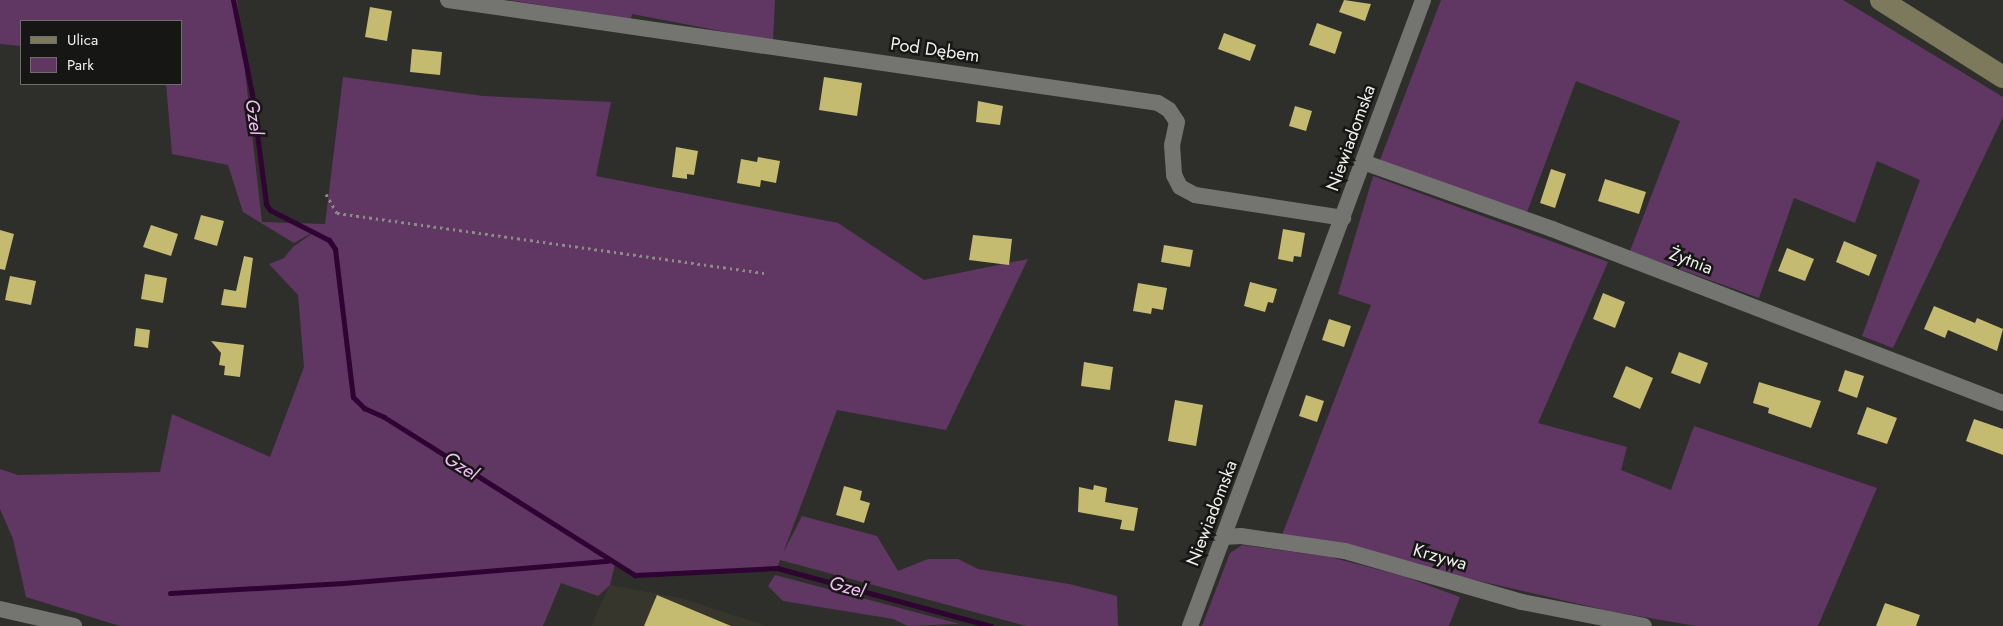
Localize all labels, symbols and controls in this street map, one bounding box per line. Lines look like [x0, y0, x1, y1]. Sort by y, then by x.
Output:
legend [20, 20, 182, 85]
text: Ulica [67, 29, 98, 51]
street label: Pod Dębem [889, 33, 981, 67]
text: Park [67, 54, 94, 76]
street label: Niewiadomska [1322, 82, 1380, 194]
water label: Gzel [240, 97, 268, 137]
street label: Żytnia [1666, 243, 1716, 279]
water label: Gzel [440, 447, 482, 485]
street label: Niewiadomska [1182, 457, 1242, 569]
street label: Krzywa [1411, 539, 1469, 575]
water label: Gzel [827, 571, 867, 603]

